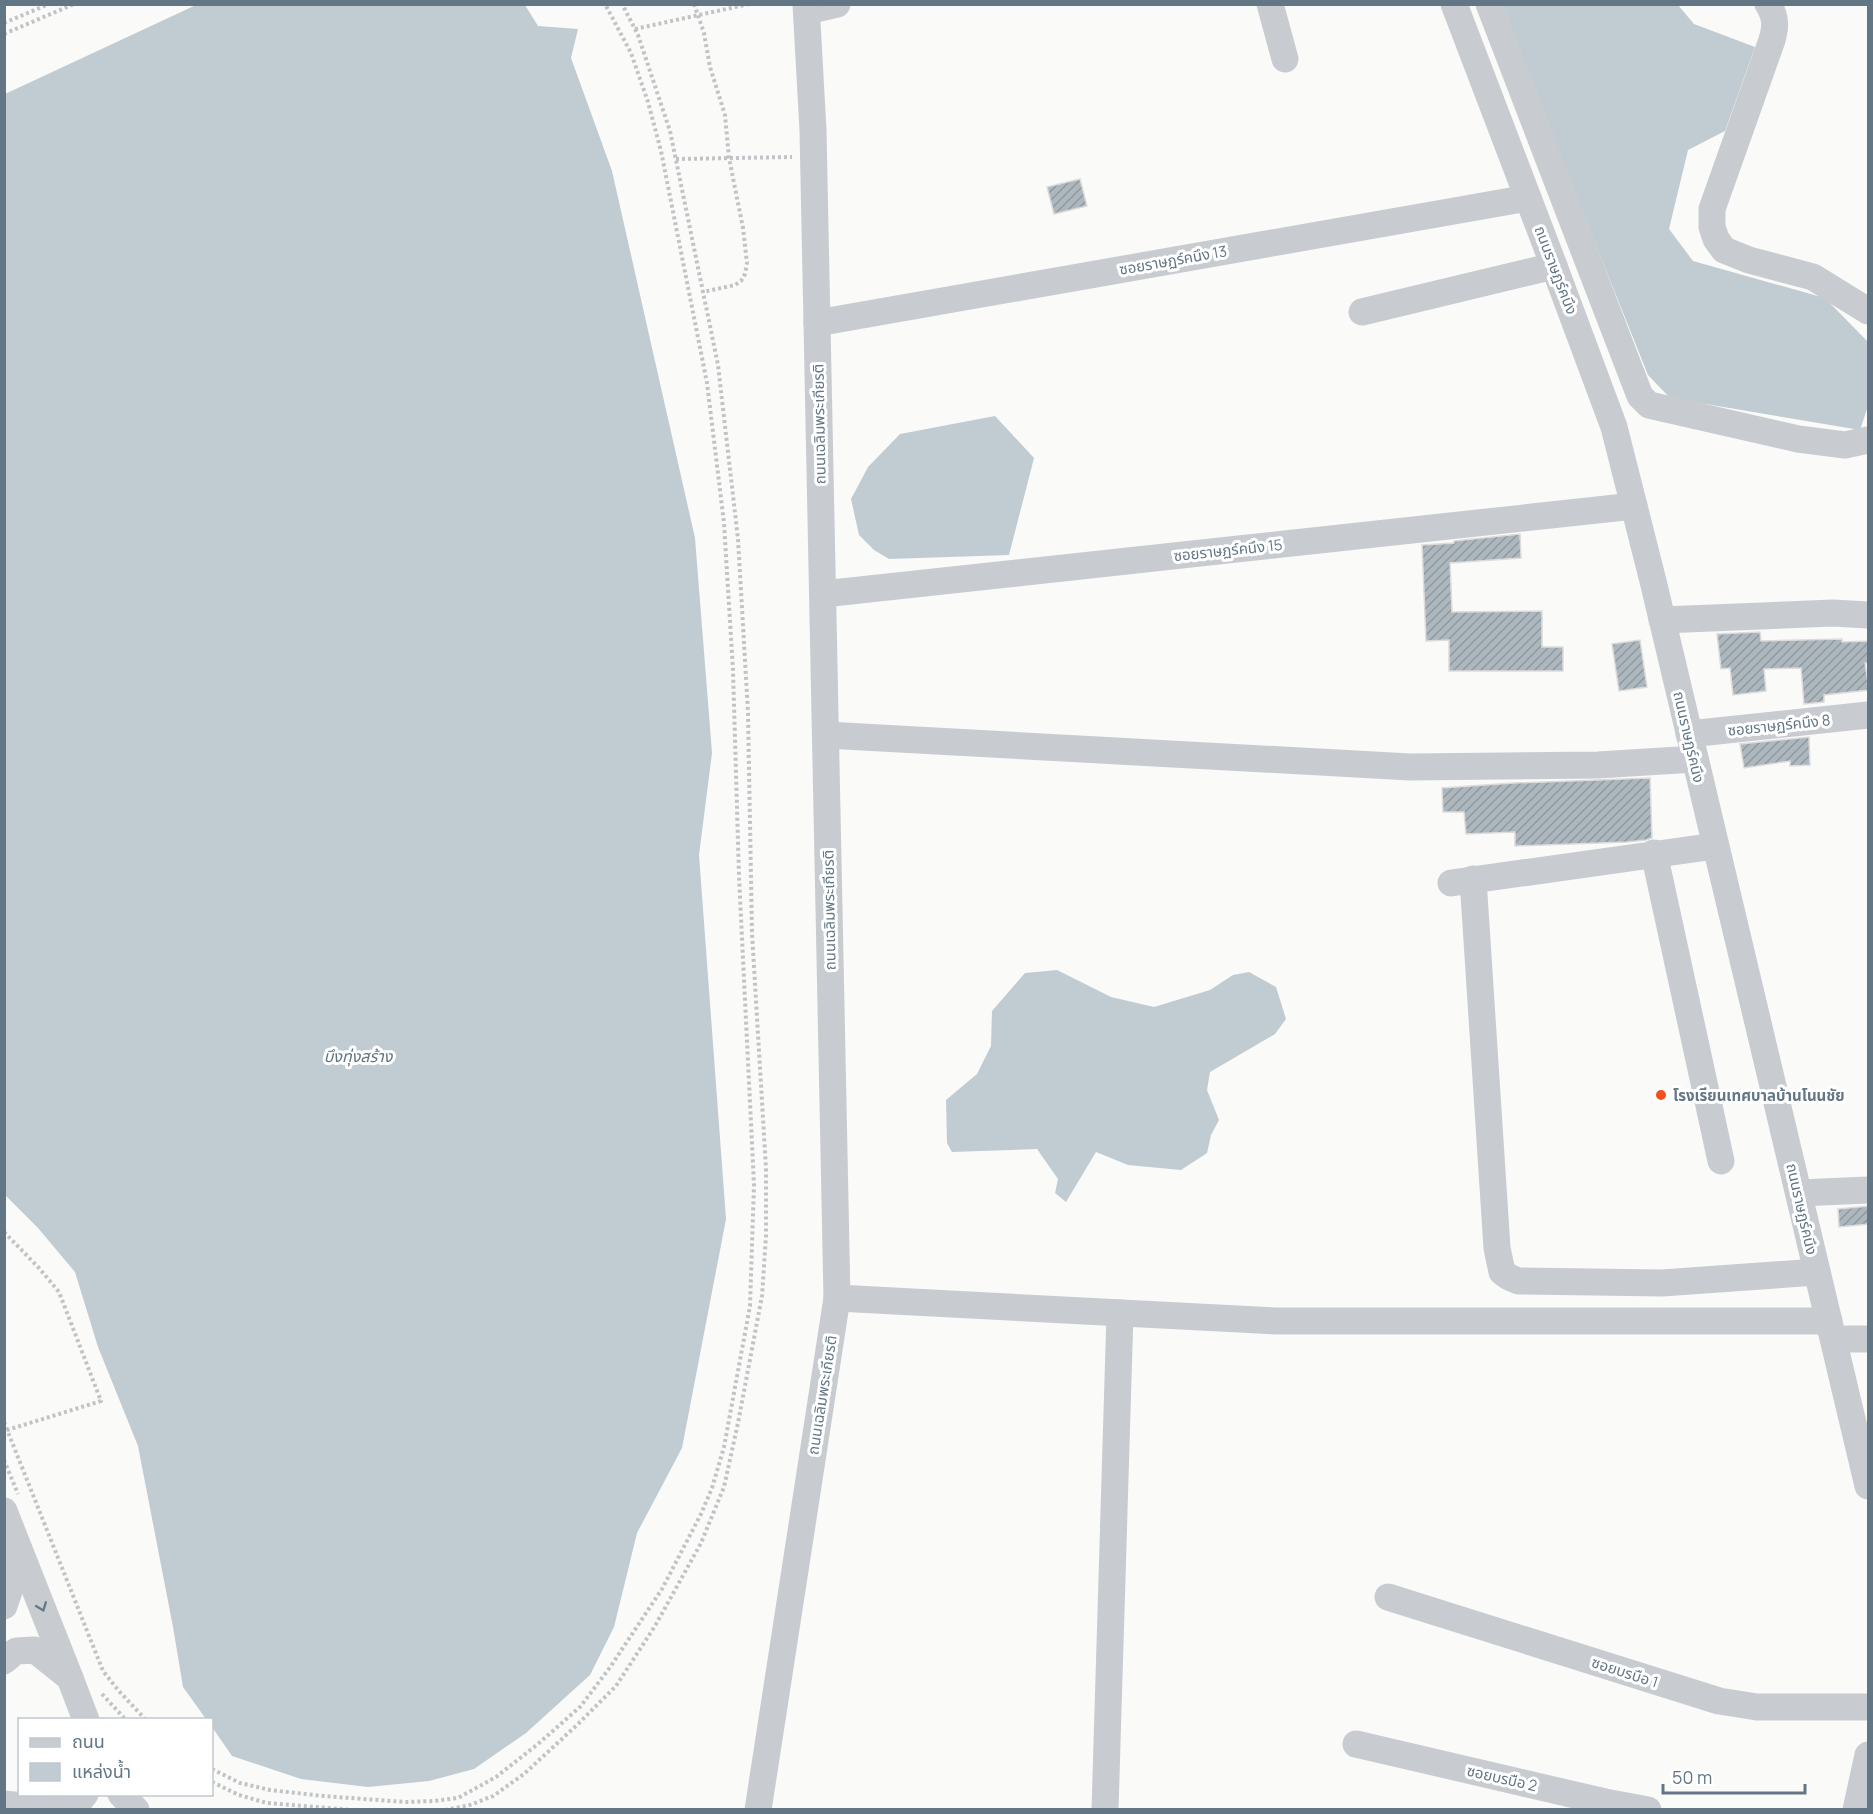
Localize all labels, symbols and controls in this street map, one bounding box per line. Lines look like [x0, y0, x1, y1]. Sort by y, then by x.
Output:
street label: ถนนราษฏร์คนึง [1529, 223, 1583, 317]
street label: ซอยราษฏร์คนึง 13 [1118, 240, 1228, 280]
street label: ถนนเฉลิมพระเกียรติ [807, 364, 831, 484]
street label: ซอยราษฏร์คนึง 15 [1173, 534, 1283, 566]
street label: ถนนราษฏร์คนึง [1668, 689, 1710, 785]
street label: ซอยราษฏร์คนึง 8 [1726, 709, 1832, 741]
street label: ถนนเฉลิมพระเกียรติ [817, 850, 841, 970]
water label: บึงทุ่งสร้าง [324, 1045, 394, 1067]
place label: โรงเรียนเทศบาลบ้านโนนชัย [1673, 1085, 1845, 1106]
marker: โรงเรียนเทศบาลบ้านโนนชัย [1654, 1088, 1668, 1102]
street label: ถนนราษฏร์คนึง [1781, 1161, 1823, 1257]
street label: ถนนเฉลิมพระเกียรติ [802, 1334, 842, 1456]
one-way arrow [35, 1601, 48, 1612]
street label: ซอยบรบือ 1 [1589, 1651, 1661, 1693]
legend [18, 1718, 213, 1796]
text: ถนน [72, 1729, 105, 1753]
scale bar [1663, 1757, 1806, 1795]
text: แหล่งน้ำ [72, 1759, 131, 1783]
street label: ซอยบรบือ 2 [1465, 1760, 1539, 1796]
text: 50 m [1672, 1765, 1712, 1789]

